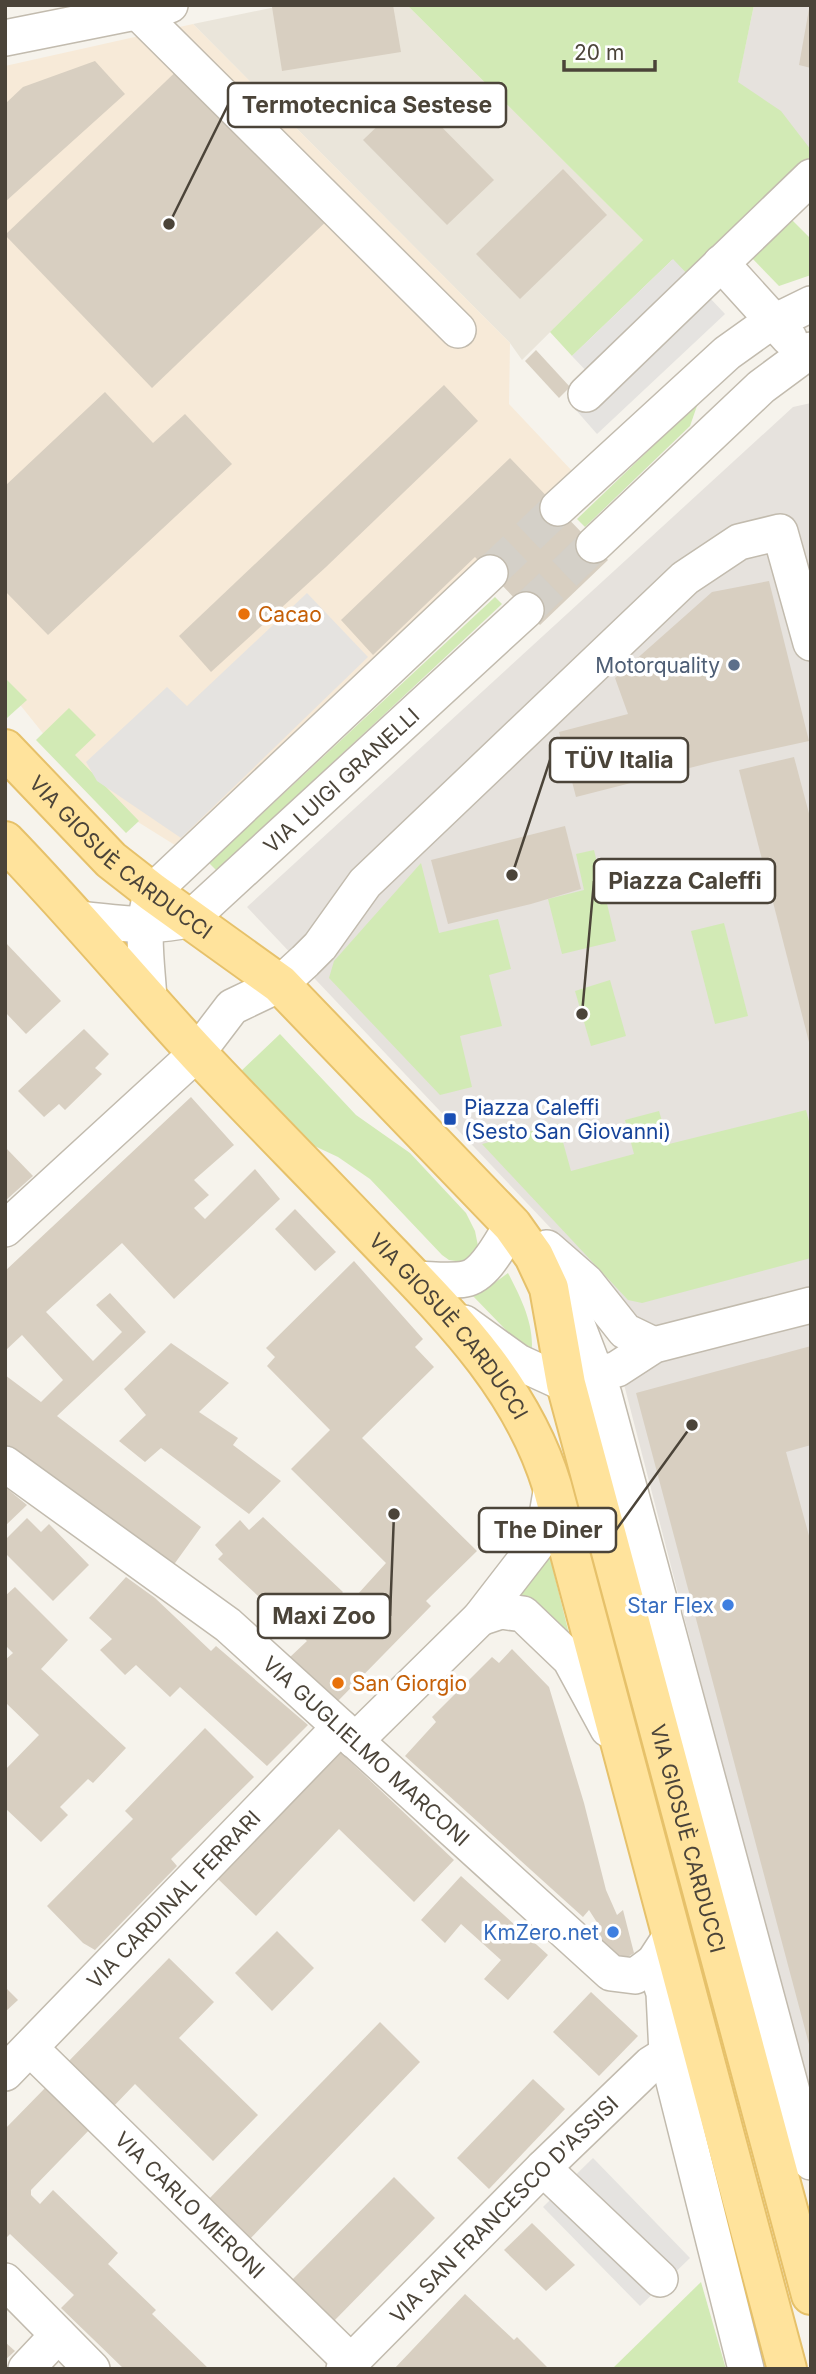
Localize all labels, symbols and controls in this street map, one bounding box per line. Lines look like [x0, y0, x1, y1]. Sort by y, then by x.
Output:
scale bar [564, 28, 655, 72]
text: 20 m [574, 40, 624, 65]
callout: Termotecnica Sestese [228, 83, 506, 127]
text: Termotecnica Sestese [242, 91, 492, 119]
place label: Cacao [258, 602, 322, 627]
marker: Cacao [236, 606, 252, 622]
place label: Motorquality [595, 653, 720, 678]
marker: Motorquality [726, 657, 742, 673]
street label: VIA LUIGI GRANELLI [258, 702, 424, 858]
callout: TÜV Italia [550, 738, 688, 782]
text: TÜV Italia [564, 746, 674, 774]
street label: VIA GIOSUÈ CARDUCCI [24, 770, 217, 944]
callout: Piazza Caleffi [594, 859, 775, 903]
text: Piazza Caleffi [608, 867, 762, 895]
place label: Piazza Caleffi (Sesto San Giovanni) [464, 1095, 671, 1144]
marker: Piazza Caleffi (Sesto San Giovanni) [442, 1111, 458, 1127]
street label: VIA GIOSUÈ CARDUCCI [364, 1227, 534, 1423]
callout: The Diner [479, 1508, 616, 1552]
text: The Diner [493, 1516, 603, 1544]
place label: Star Flex [627, 1593, 714, 1618]
callout: Maxi Zoo [258, 1594, 390, 1638]
marker: Star Flex [720, 1597, 736, 1613]
text: Maxi Zoo [272, 1602, 376, 1630]
street label: VIA GUGLIELMO MARCONI [258, 1651, 475, 1851]
place label: San Giorgio [352, 1671, 467, 1696]
marker: San Giorgio [330, 1675, 346, 1691]
street label: VIA GIOSUÈ CARDUCCI [646, 1721, 731, 1955]
street label: VIA CARDINAL FERRARI [82, 1805, 265, 1993]
place label: KmZero.net [483, 1920, 599, 1945]
marker: KmZero.net [605, 1924, 621, 1940]
street label: VIA SAN FRANCESCO D'ASSISI [385, 2090, 623, 2328]
street label: VIA CARLO MERONI [110, 2126, 270, 2283]

